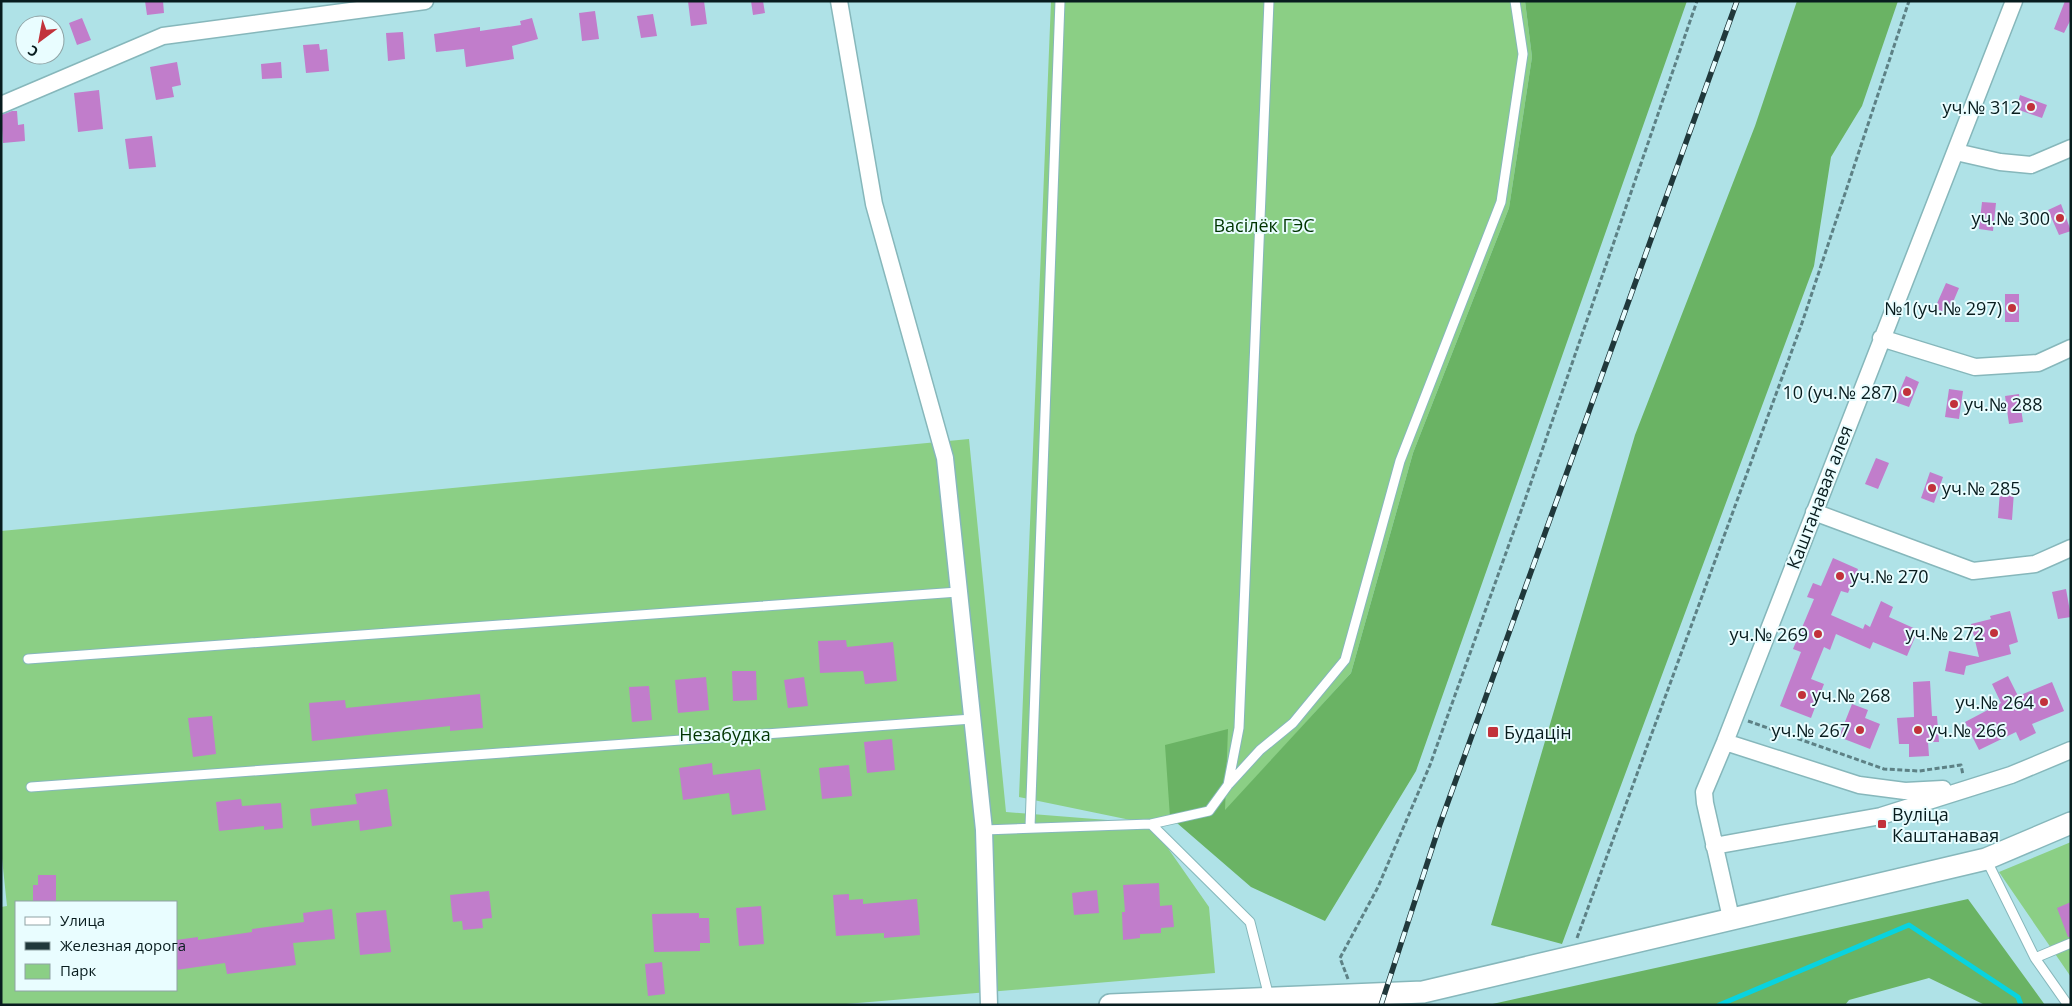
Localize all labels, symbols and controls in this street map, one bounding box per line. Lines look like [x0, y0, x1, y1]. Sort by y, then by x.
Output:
north arrow [15, 15, 65, 65]
text: С [24, 41, 42, 62]
place label: уч.№ 312 [1942, 95, 2021, 119]
marker: уч.№ 312 [2025, 101, 2037, 113]
place label: уч.№ 300 [1971, 206, 2050, 230]
marker: уч.№ 300 [2054, 212, 2066, 224]
park label: Васілёк ГЭС [1213, 213, 1315, 237]
place label: №1(уч.№ 297) [1884, 296, 2002, 320]
marker: №1(уч.№ 297) [2006, 302, 2018, 314]
place label: 10 (уч.№ 287) [1783, 380, 1897, 404]
marker: 10 (уч.№ 287) [1901, 386, 1913, 398]
place label: уч.№ 288 [1964, 392, 2043, 416]
marker: уч.№ 288 [1948, 398, 1960, 410]
street label: Каштанавая алея [1781, 422, 1857, 572]
place label: уч.№ 285 [1942, 476, 2021, 500]
marker: уч.№ 285 [1926, 482, 1938, 494]
place label: уч.№ 270 [1850, 564, 1929, 588]
marker: уч.№ 270 [1834, 570, 1846, 582]
place label: уч.№ 272 [1905, 621, 1984, 645]
place label: уч.№ 269 [1729, 622, 1808, 646]
marker: уч.№ 272 [1988, 627, 2000, 639]
marker: уч.№ 269 [1812, 628, 1824, 640]
place label: уч.№ 268 [1812, 683, 1891, 707]
marker: уч.№ 268 [1796, 689, 1808, 701]
place label: уч.№ 264 [1955, 690, 2034, 714]
marker: уч.№ 264 [2038, 696, 2050, 708]
place label: уч.№ 267 [1771, 718, 1850, 742]
place label: уч.№ 266 [1928, 718, 2007, 742]
place label: Будацін [1504, 720, 1572, 744]
park label: Незабудка [679, 722, 771, 746]
marker: уч.№ 267 [1854, 724, 1866, 736]
marker: уч.№ 266 [1912, 724, 1924, 736]
marker: Будацін [1486, 725, 1500, 739]
place label: Вуліца Каштанавая [1892, 802, 1999, 847]
marker: Вуліца Каштанавая [1876, 818, 1888, 830]
legend [15, 901, 178, 991]
text: Улица [60, 910, 105, 930]
text: Железная дорога [60, 935, 186, 955]
text: Парк [60, 960, 96, 980]

